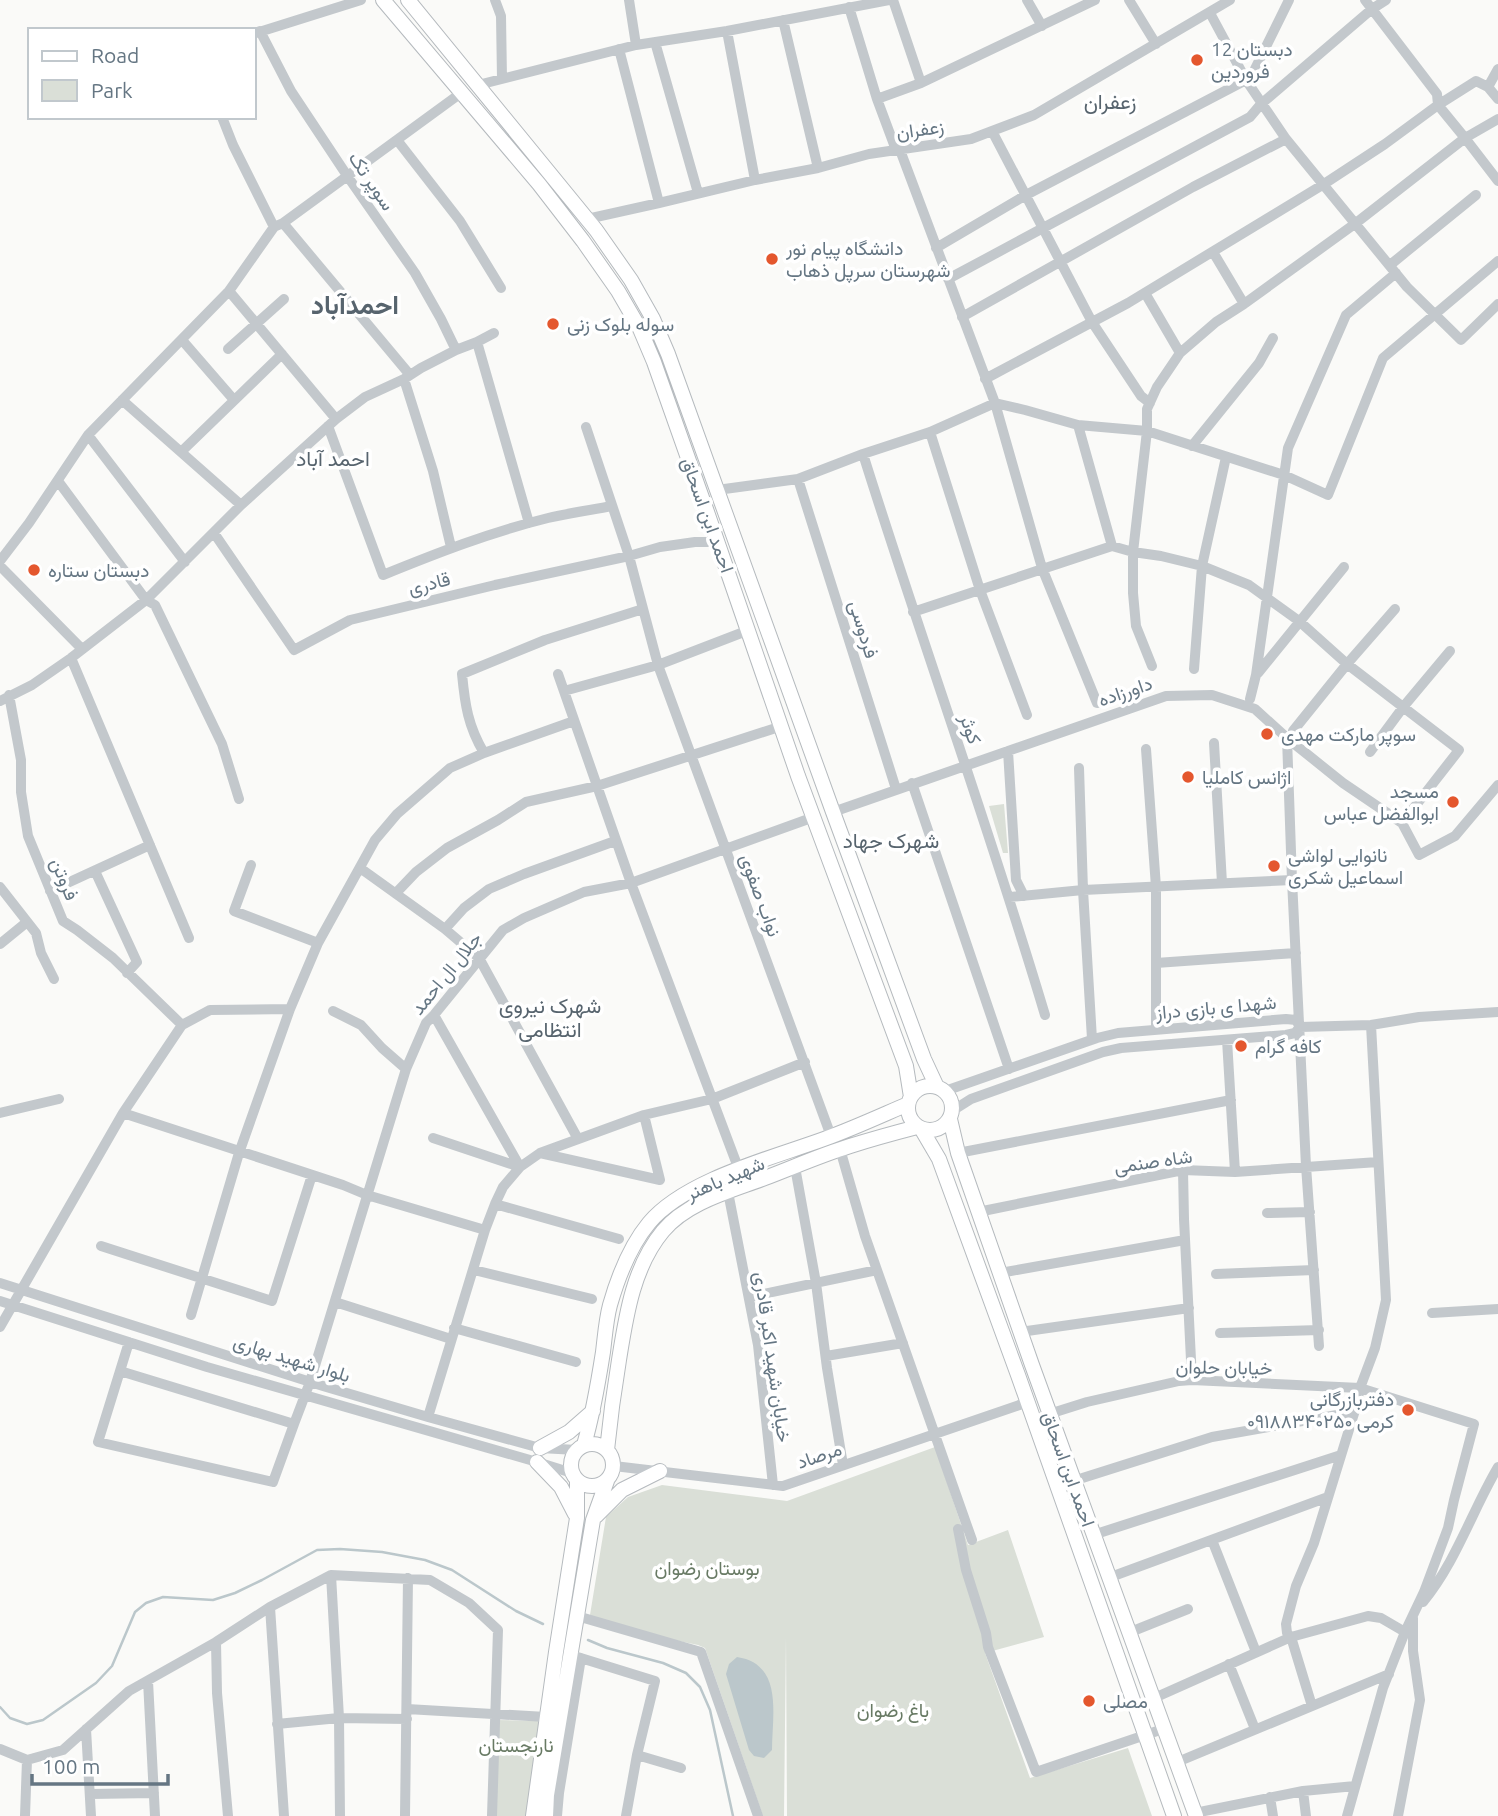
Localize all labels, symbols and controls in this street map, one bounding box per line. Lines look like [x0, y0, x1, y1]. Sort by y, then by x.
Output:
legend [28, 28, 256, 119]
place label: دبستان 12 فروردین [1211, 38, 1293, 83]
text: Road [91, 43, 139, 67]
marker: دبستان 12 فروردین [1189, 52, 1205, 68]
text: Park [91, 78, 133, 102]
district label: زعفران [1084, 89, 1136, 115]
street label: زعفران [895, 115, 945, 144]
street label: سوپر تک [342, 148, 400, 216]
place label: دانشگاه پیام نور شهرستان سرپل ذهاب [785, 237, 951, 284]
marker: دانشگاه پیام نور شهرستان سرپل ذهاب [764, 251, 780, 267]
district label: احمدآباد [311, 290, 399, 320]
place label: سوله بلوک زنی [567, 313, 674, 336]
marker: سوله بلوک زنی [545, 316, 561, 332]
district label: احمد آباد [296, 446, 370, 471]
street label: احمد ابن اسحاق [676, 454, 739, 576]
place label: دبستان ستاره [48, 559, 149, 582]
marker: دبستان ستاره [26, 562, 42, 578]
street label: قادری [406, 567, 453, 600]
street label: فردوسی [844, 597, 883, 661]
street label: داورزاده [1095, 672, 1155, 711]
street label: کوثر [954, 710, 986, 747]
place label: سوپر مارکت مهدی [1281, 723, 1416, 748]
marker: سوپر مارکت مهدی [1259, 726, 1275, 742]
place label: اژانس کاملیا [1202, 766, 1291, 789]
marker: اژانس کاملیا [1180, 769, 1196, 785]
place label: مسجد ابوالفضل عباس [1324, 780, 1439, 825]
marker: مسجد ابوالفضل عباس [1445, 794, 1461, 810]
district label: شهرک جهاد [843, 828, 939, 854]
place label: نانوایی لواشی اسماعیل شکری [1288, 844, 1403, 889]
street label: نواب صفوی [735, 851, 786, 940]
street label: فروتن [46, 855, 83, 904]
marker: نانوایی لواشی اسماعیل شکری [1266, 858, 1282, 874]
street label: جلال ال احمد [406, 927, 487, 1019]
street label: شهدا ی بازی دراز [1154, 991, 1277, 1024]
district label: شهرک نیروی انتظامی [499, 993, 601, 1042]
place label: کافه گرام [1255, 1035, 1321, 1059]
marker: کافه گرام [1233, 1038, 1249, 1054]
street label: شاه صنمی [1112, 1145, 1194, 1178]
street label: شهید باهنر [681, 1152, 768, 1206]
street label: خیابان شهید اکبر قادری [749, 1270, 796, 1444]
street label: بلوار شهید بهاری [231, 1330, 353, 1387]
street label: خیابان حلوان [1175, 1355, 1273, 1380]
place label: دفتربازرگانی کرمی ۰۹۱۸۸۳۴۰۲۵۰ [1247, 1388, 1394, 1433]
marker: دفتربازرگانی کرمی ۰۹۱۸۸۳۴۰۲۵۰ [1400, 1402, 1416, 1418]
street label: احمد ابن اسحاق [1037, 1408, 1100, 1530]
street label: مرصاد [794, 1437, 845, 1474]
park label: بوستان رضوان [654, 1557, 760, 1580]
place label: مصلی [1103, 1690, 1148, 1713]
marker: مصلی [1081, 1693, 1097, 1709]
park label: باغ رضوان [857, 1699, 929, 1723]
park label: نارنجستان [478, 1734, 554, 1757]
scale bar [32, 1742, 168, 1786]
text: 100 m [42, 1754, 100, 1778]

